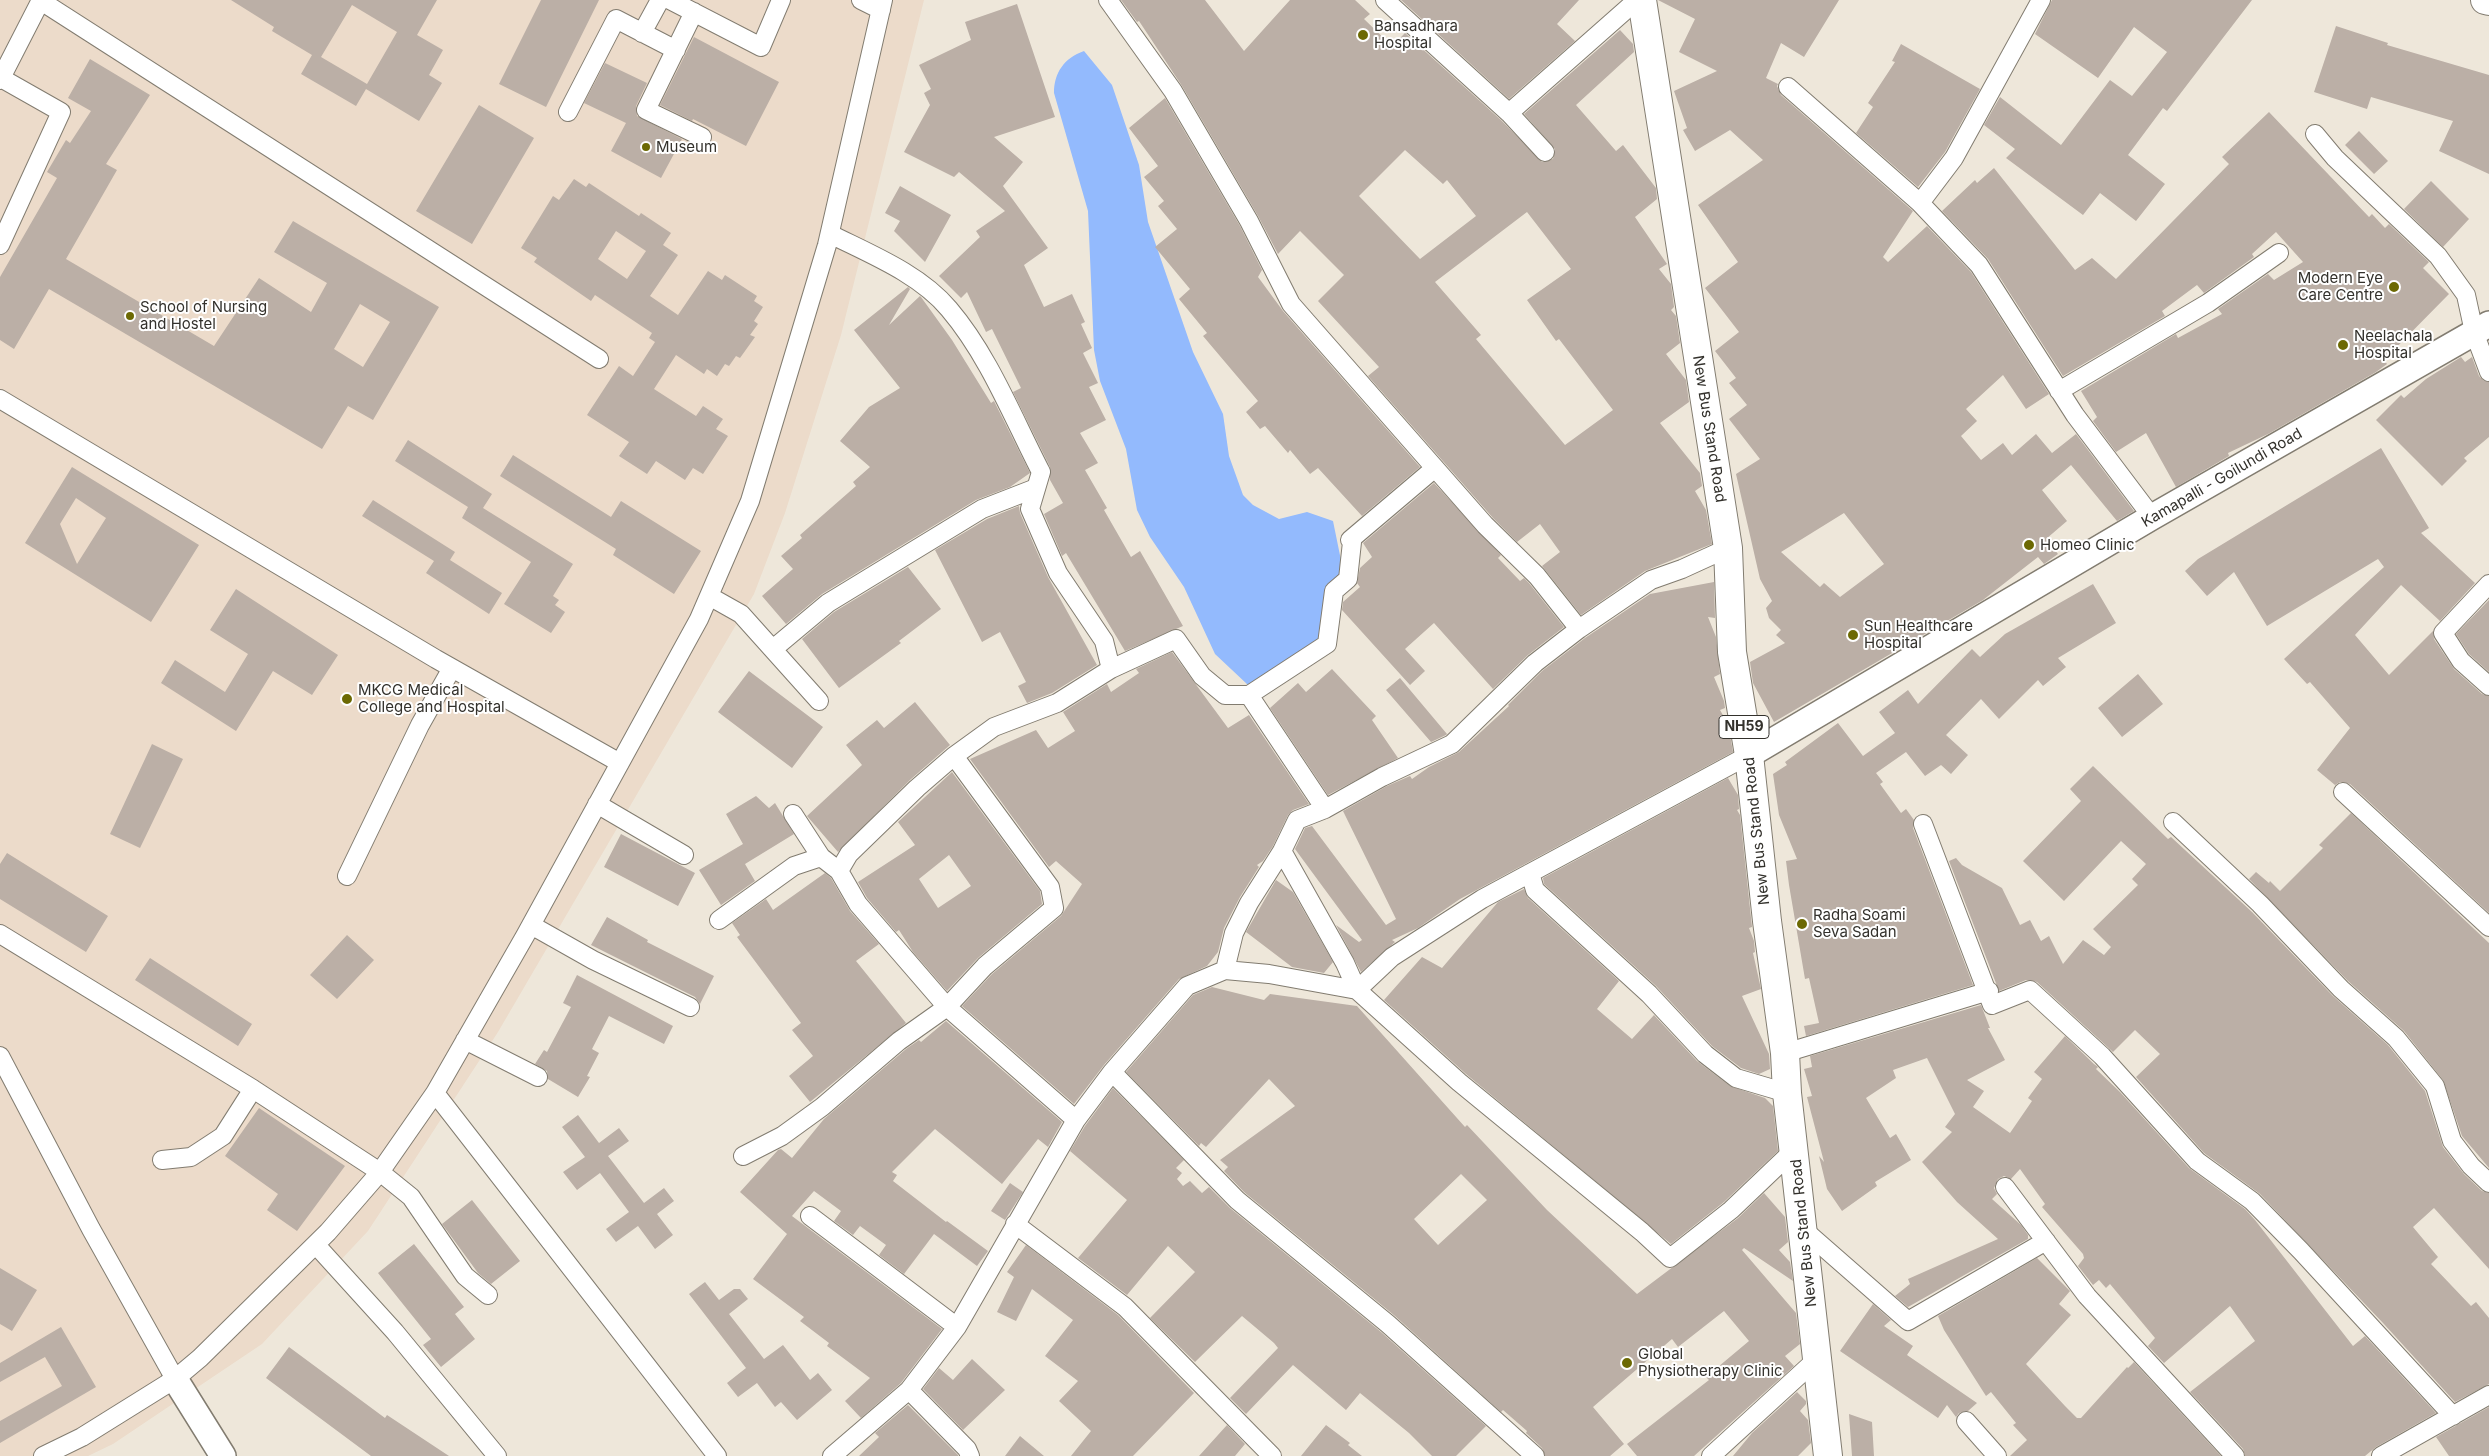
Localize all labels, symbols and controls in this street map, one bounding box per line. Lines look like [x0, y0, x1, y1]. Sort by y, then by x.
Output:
place label: Bansadhara Hospital [1374, 17, 1458, 52]
marker: Bansadhara Hospital [1356, 28, 1370, 42]
place label: Museum [656, 138, 717, 156]
marker: Museum [640, 141, 652, 153]
place label: Modern Eye Care Centre [2298, 269, 2383, 304]
marker: Modern Eye Care Centre [2387, 280, 2401, 294]
place label: School of Nursing and Hostel [140, 298, 267, 333]
marker: School of Nursing and Hostel [124, 310, 136, 322]
place label: Neelachala Hospital [2354, 327, 2433, 362]
marker: Neelachala Hospital [2336, 338, 2350, 352]
street label: New Bus Stand Road [1688, 354, 1730, 504]
street label: Kamapalli - Goilundi Road [2138, 425, 2306, 531]
place label: Homeo Clinic [2040, 536, 2135, 554]
marker: Homeo Clinic [2022, 538, 2036, 552]
place label: Sun Healthcare Hospital [1864, 617, 1973, 652]
marker: Sun Healthcare Hospital [1846, 628, 1860, 642]
place label: MKCG Medical College and Hospital [358, 681, 505, 716]
marker: MKCG Medical College and Hospital [340, 692, 354, 706]
road number: NH59 [1719, 716, 1769, 739]
street label: New Bus Stand Road [1740, 756, 1774, 906]
place label: Radha Soami Seva Sadan [1813, 906, 1906, 941]
marker: Radha Soami Seva Sadan [1795, 917, 1809, 931]
street label: New Bus Stand Road [1787, 1158, 1821, 1308]
place label: Global Physiotherapy Clinic [1638, 1345, 1783, 1380]
marker: Global Physiotherapy Clinic [1620, 1356, 1634, 1370]

